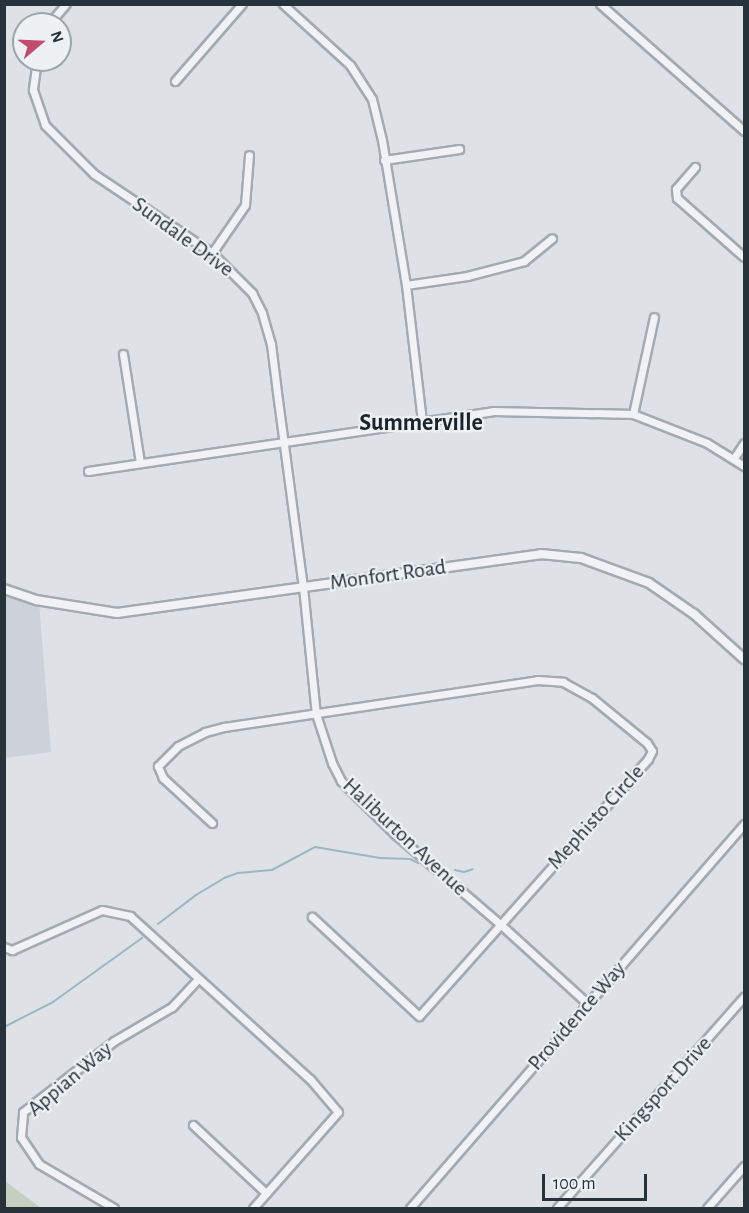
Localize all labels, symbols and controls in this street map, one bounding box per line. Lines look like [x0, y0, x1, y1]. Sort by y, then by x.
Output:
north arrow [12, 12, 72, 72]
text: N [48, 29, 67, 45]
street label: Sundale Drive [127, 191, 239, 283]
district label: Summerville [359, 410, 483, 438]
street label: Monfort Road [328, 554, 448, 596]
street label: Mephisto Circle [542, 759, 650, 875]
street label: Haliburton Avenue [337, 772, 473, 902]
street label: Providence Way [522, 956, 632, 1076]
street label: Kingsport Drive [609, 1031, 717, 1147]
street label: Appian Way [22, 1036, 118, 1122]
scale bar [545, 1162, 650, 1200]
text: 100 m [553, 1175, 596, 1193]

